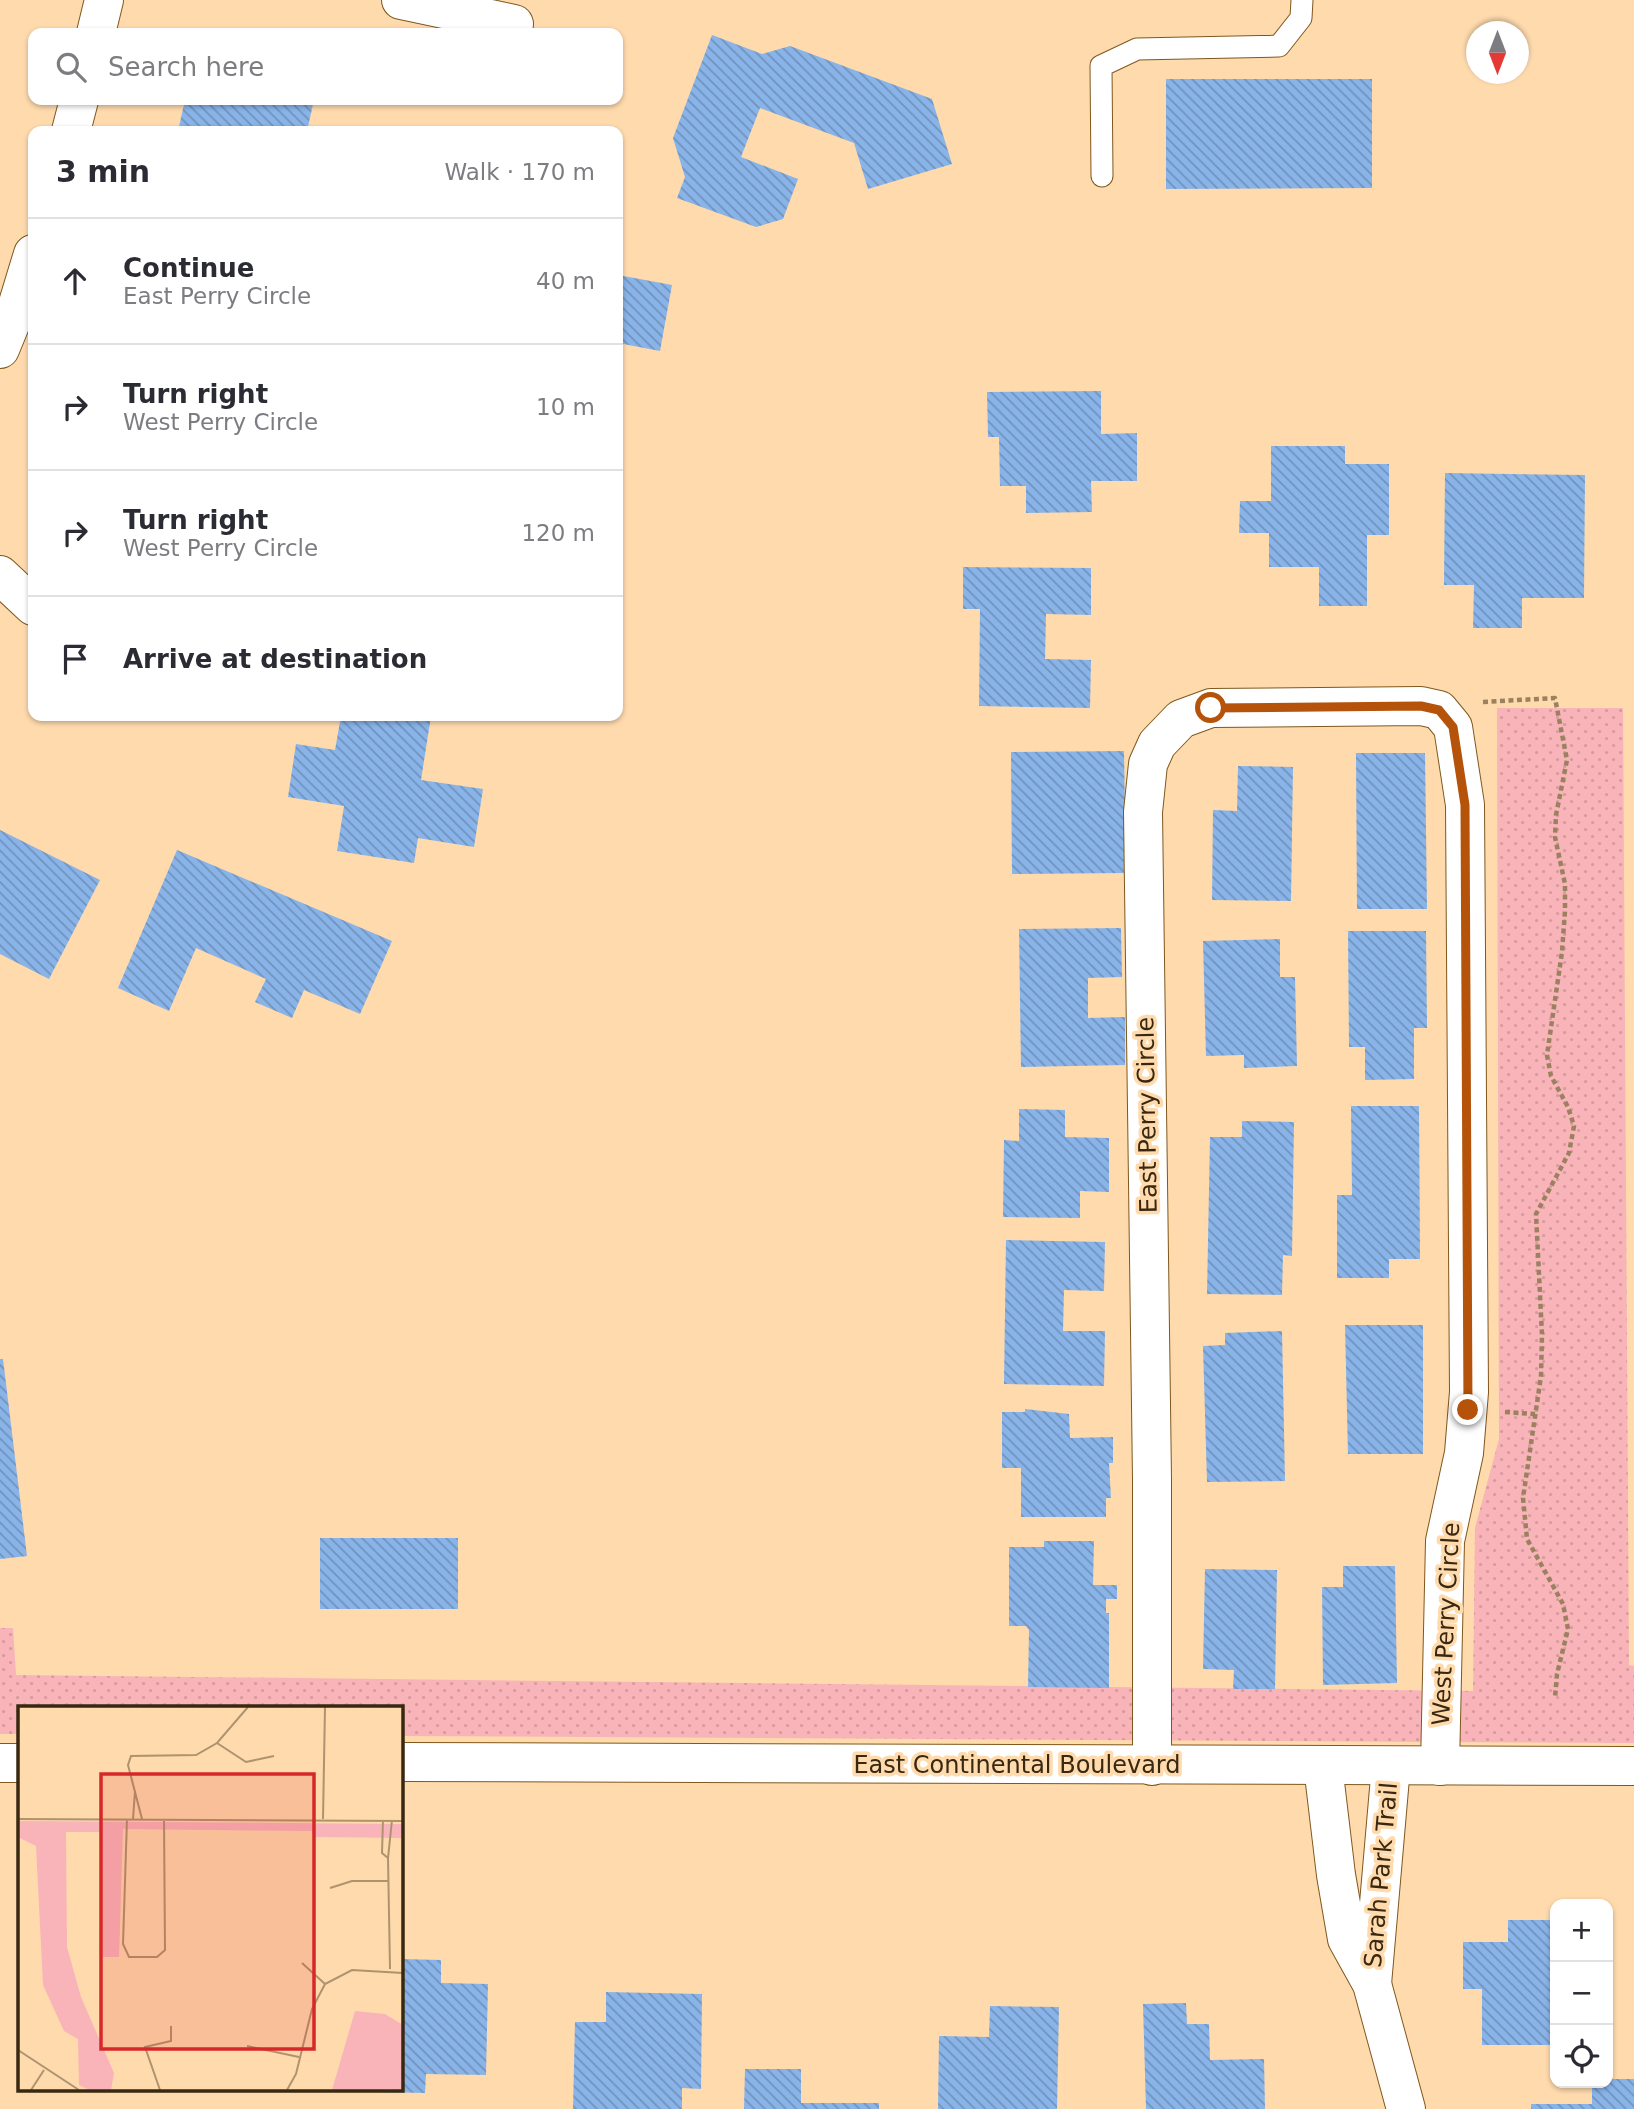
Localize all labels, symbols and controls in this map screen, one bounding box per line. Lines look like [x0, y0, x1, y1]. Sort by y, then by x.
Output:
north arrow [1466, 21, 1529, 84]
search box [28, 28, 623, 105]
icon: search [52, 48, 90, 86]
text: Search here [108, 52, 264, 82]
text: 3 min [56, 154, 150, 189]
text: Walk · 170 m [444, 159, 595, 185]
text: Continue [123, 253, 254, 283]
icon: ahead [56, 262, 94, 300]
text: 40 m [536, 268, 595, 294]
text: East Perry Circle [123, 283, 311, 309]
text: Turn right [123, 379, 268, 409]
icon: right [56, 388, 94, 426]
text: 10 m [536, 394, 595, 420]
text: West Perry Circle [123, 409, 318, 435]
text: Turn right [123, 505, 268, 535]
icon: right [56, 514, 94, 552]
text: 120 m [521, 520, 595, 546]
text: West Perry Circle [123, 535, 318, 561]
icon: arrive [56, 640, 94, 678]
text: Arrive at destination [123, 644, 427, 674]
route start [1195, 692, 1226, 723]
street label: East Perry Circle [1131, 1017, 1163, 1213]
route end [1452, 1394, 1483, 1425]
street label: West Perry Circle [1427, 1522, 1465, 1726]
inset map [18, 1706, 402, 2092]
street label: East Continental Boulevard [853, 1751, 1181, 1779]
street label: Sarah Park Trail [1359, 1781, 1403, 1969]
map controls [1550, 1899, 1613, 2088]
button: + [1550, 1899, 1613, 1962]
button: − [1550, 1962, 1613, 2025]
button: locate [1550, 2025, 1613, 2088]

